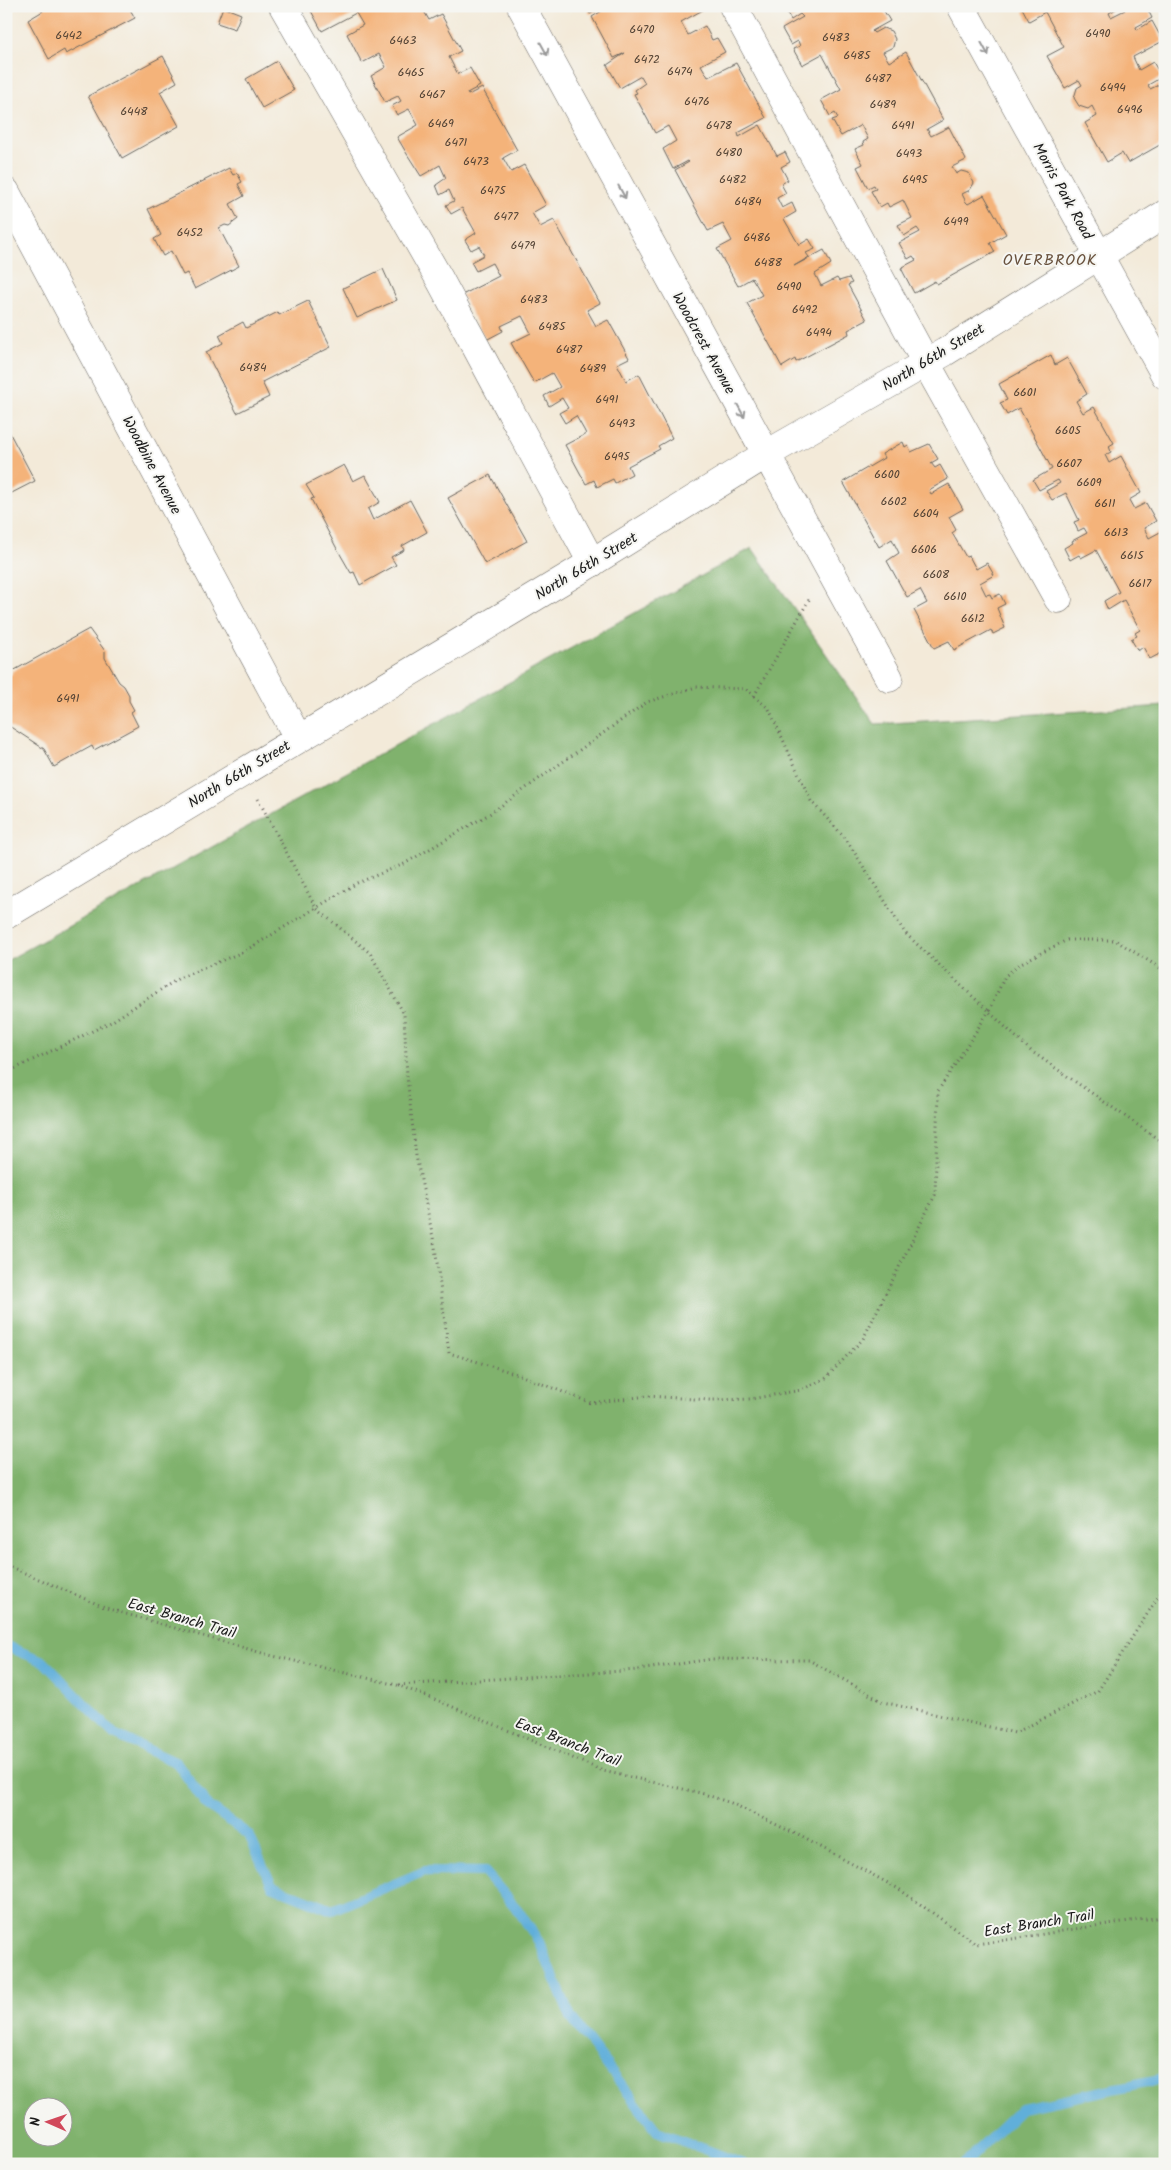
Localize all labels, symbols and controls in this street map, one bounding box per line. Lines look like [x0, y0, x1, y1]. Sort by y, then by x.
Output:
house number: 6470 [630, 20, 654, 39]
house number: 6490 [1085, 24, 1111, 43]
house number: 6442 [56, 26, 82, 45]
house number: 6483 [822, 28, 850, 47]
house number: 6463 [390, 31, 417, 50]
one-way arrow [540, 41, 549, 56]
one-way arrow [981, 41, 990, 56]
house number: 6485 [844, 46, 872, 65]
house number: 6472 [634, 50, 660, 69]
house number: 6474 [667, 62, 693, 81]
house number: 6465 [398, 63, 426, 82]
house number: 6487 [865, 69, 891, 88]
house number: 6494 [1100, 78, 1126, 97]
house number: 6467 [419, 85, 445, 104]
house number: 6476 [684, 92, 710, 111]
house number: 6489 [870, 95, 896, 114]
house number: 6496 [1117, 100, 1143, 119]
house number: 6448 [120, 102, 148, 121]
house number: 6469 [428, 114, 454, 133]
house number: 6478 [706, 116, 733, 135]
house number: 6491 [892, 116, 915, 135]
house number: 6471 [445, 133, 468, 152]
street label: Morris Park Road [1025, 139, 1099, 245]
house number: 6480 [716, 143, 742, 162]
house number: 6493 [896, 144, 922, 163]
house number: 6473 [463, 152, 489, 171]
house number: 6482 [719, 170, 747, 189]
house number: 6495 [902, 170, 929, 189]
house number: 6475 [480, 181, 507, 200]
one-way arrow [617, 184, 627, 198]
house number: 6484 [734, 192, 762, 211]
house number: 6477 [494, 207, 519, 226]
house number: 6499 [944, 212, 969, 231]
house number: 6452 [177, 223, 203, 242]
house number: 6486 [743, 228, 771, 247]
house number: 6479 [511, 236, 535, 255]
district label: OVERBROOK [1003, 248, 1097, 273]
house number: 6488 [754, 253, 783, 272]
house number: 6490 [776, 277, 802, 296]
street label: Woodcrest Avenue [665, 288, 741, 399]
house number: 6483 [520, 290, 548, 309]
house number: 6492 [792, 300, 818, 319]
house number: 6485 [539, 317, 567, 336]
street label: North 66th Street [877, 318, 990, 398]
house number: 6494 [806, 323, 832, 342]
house number: 6487 [556, 340, 582, 359]
house number: 6484 [239, 358, 267, 377]
house number: 6489 [580, 359, 606, 378]
house number: 6601 [1013, 383, 1037, 402]
house number: 6491 [596, 390, 619, 409]
one-way arrow [736, 404, 746, 419]
street label: Woodbine Avenue [115, 412, 187, 520]
house number: 6493 [609, 414, 635, 433]
house number: 6605 [1055, 421, 1082, 440]
house number: 6495 [604, 447, 631, 466]
house number: 6607 [1057, 454, 1082, 473]
house number: 6600 [874, 465, 900, 484]
house number: 6609 [1076, 473, 1102, 492]
house number: 6602 [881, 492, 907, 511]
house number: 6611 [1095, 494, 1116, 513]
house number: 6604 [913, 504, 939, 523]
house number: 6613 [1104, 523, 1128, 542]
street label: North 66th Street [530, 527, 643, 607]
house number: 6606 [911, 540, 937, 559]
house number: 6615 [1120, 546, 1145, 565]
house number: 6608 [923, 565, 950, 584]
house number: 6617 [1129, 574, 1152, 593]
house number: 6610 [943, 587, 967, 606]
house number: 6612 [961, 609, 985, 628]
house number: 6491 [57, 689, 80, 708]
street label: North 66th Street [183, 735, 296, 815]
street label: East Branch Trail [125, 1592, 239, 1646]
street label: East Branch Trail [511, 1712, 624, 1774]
street label: East Branch Trail [982, 1903, 1096, 1945]
north arrow [22, 2098, 72, 2148]
text: N [25, 2117, 47, 2126]

